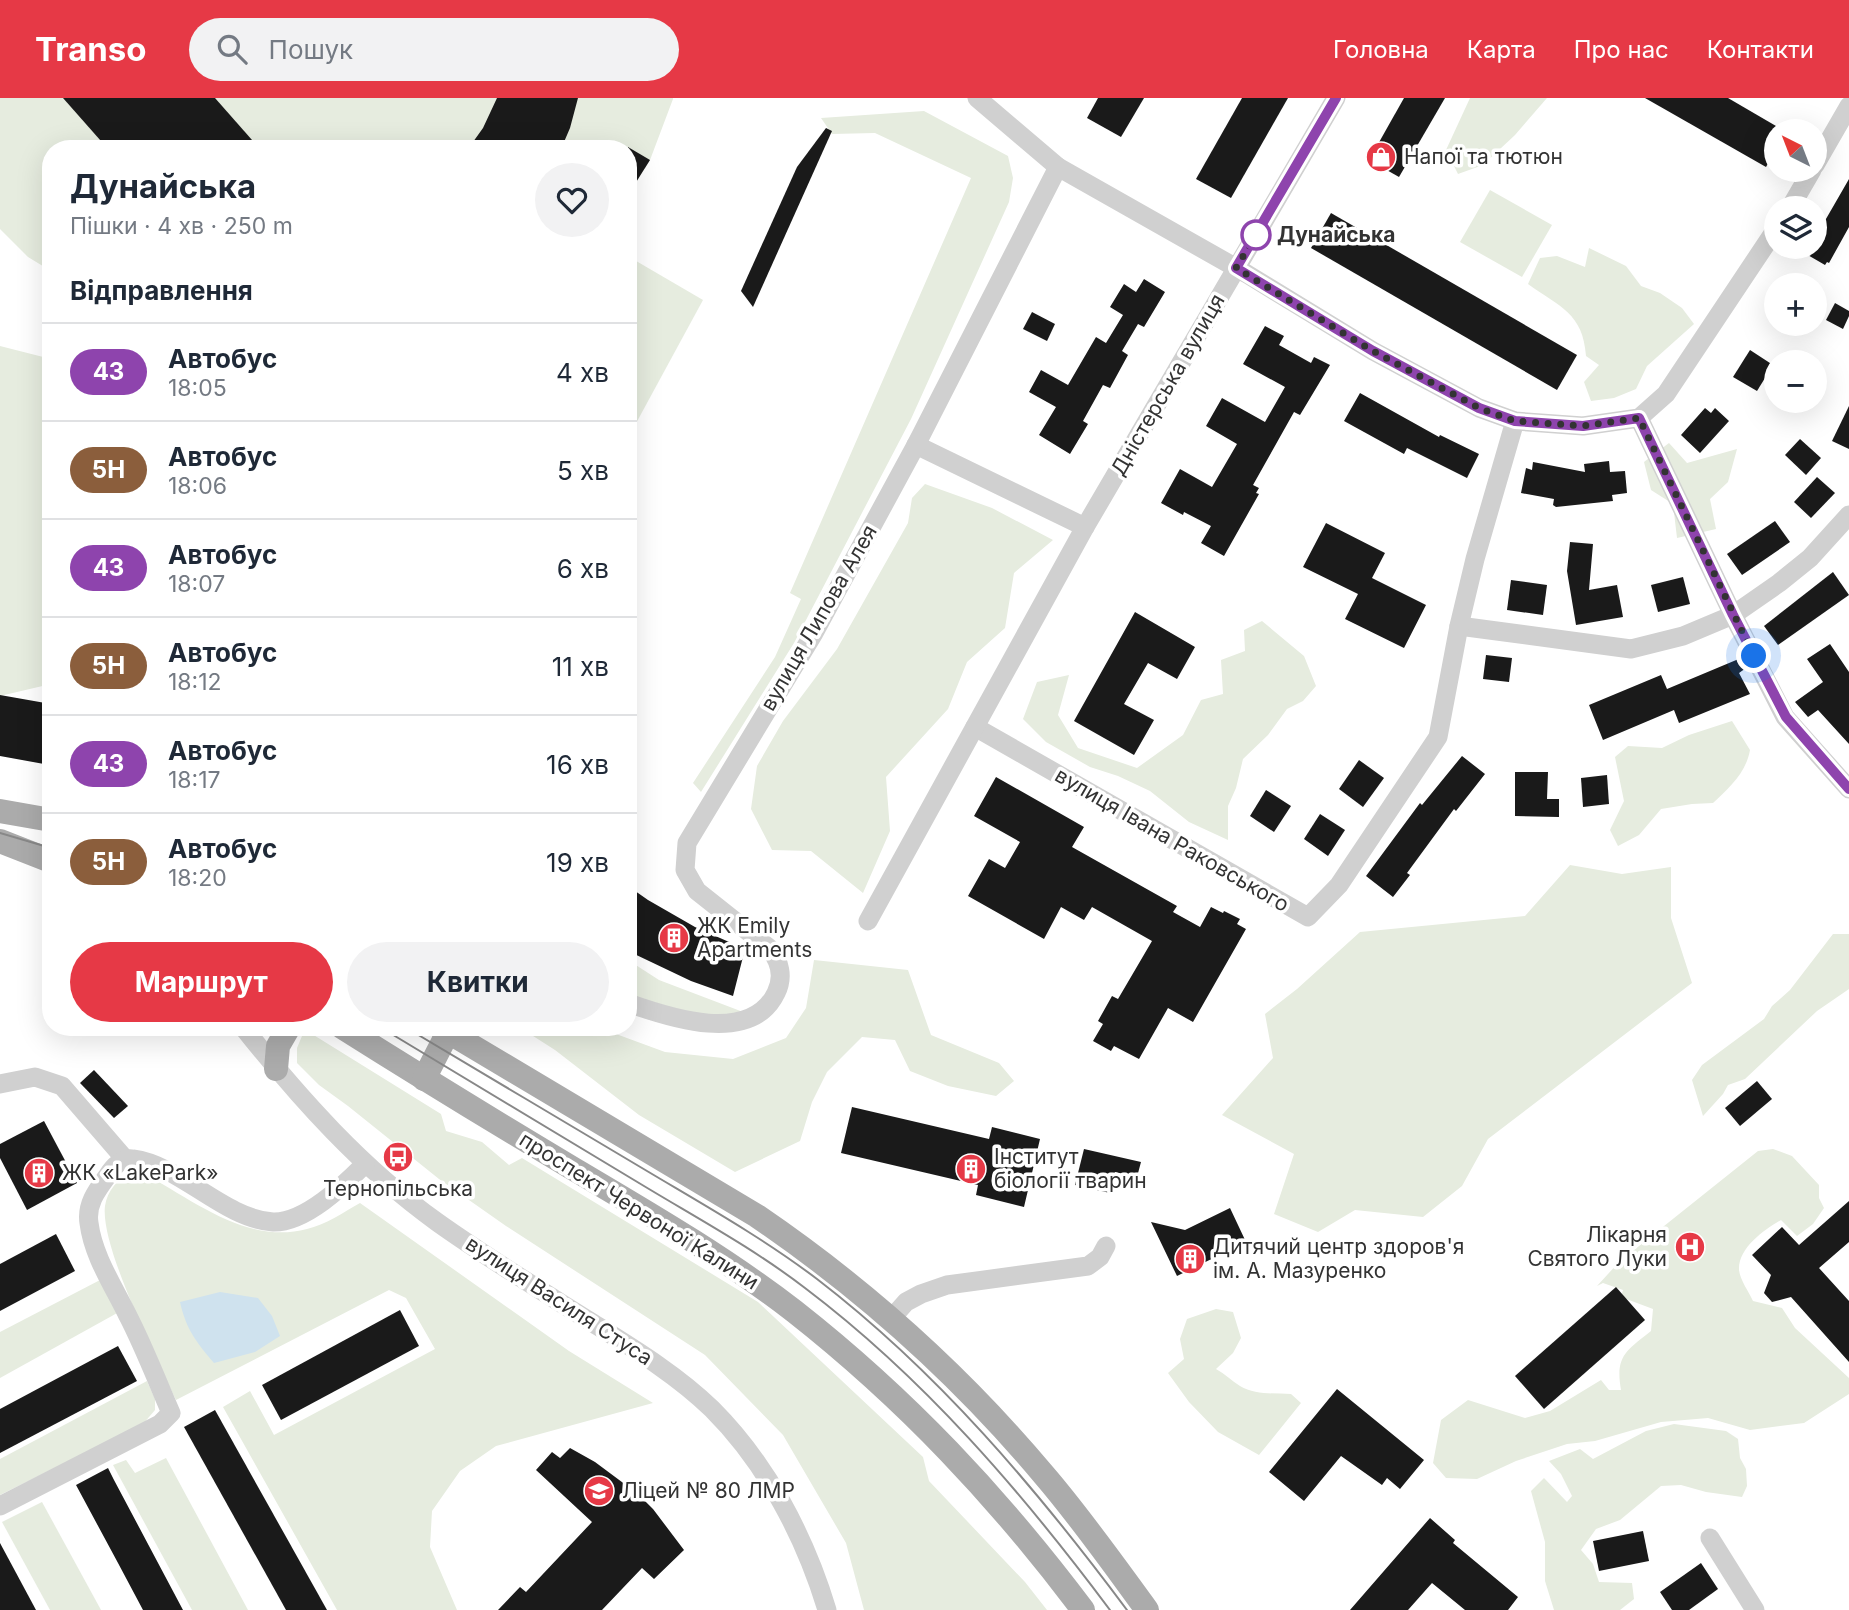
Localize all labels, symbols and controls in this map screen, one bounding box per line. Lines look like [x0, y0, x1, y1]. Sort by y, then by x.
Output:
search box [189, 18, 679, 81]
text: Transo [35, 29, 147, 69]
icon: search [213, 30, 251, 68]
text: Пошук [269, 34, 353, 65]
text: Головна [1333, 35, 1429, 64]
text: Карта [1467, 35, 1536, 64]
text: Про нас [1574, 35, 1669, 64]
text: Контакти [1707, 35, 1814, 64]
north arrow [1764, 119, 1827, 182]
map controls [1764, 119, 1827, 413]
shop icon: Напої та тютюн [1364, 140, 1398, 174]
place label: Напої та тютюн [1404, 144, 1563, 169]
button: heart [535, 163, 609, 237]
text: Дунайська [70, 166, 256, 206]
button: layers [1764, 196, 1827, 259]
text: Пішки · 4 хв · 250 m [70, 212, 293, 240]
marker: Дунайська [1241, 220, 1271, 250]
place label: Дунайська [1277, 222, 1395, 247]
button: + [1764, 273, 1827, 336]
text: Відправлення [70, 275, 253, 306]
street label: Дністерська вулиця [1105, 290, 1230, 480]
text: Автобус [168, 343, 277, 374]
button: − [1764, 350, 1827, 413]
text: 43 [93, 357, 124, 386]
text: 4 хв [556, 357, 609, 388]
text: 18:05 [168, 374, 227, 402]
text: Автобус [168, 441, 277, 472]
text: 5Н [92, 455, 125, 484]
text: 5 хв [557, 455, 609, 486]
text: 18:06 [168, 472, 227, 500]
street label: вулиця Липова Алея [755, 520, 882, 715]
text: Автобус [168, 539, 277, 570]
text: 43 [93, 553, 124, 582]
text: 6 хв [557, 553, 609, 584]
text: 18:07 [168, 570, 225, 598]
text: Автобус [168, 637, 277, 668]
your location [1736, 638, 1771, 673]
text: 5Н [92, 651, 125, 680]
text: 11 хв [552, 651, 609, 682]
text: 18:12 [168, 668, 222, 696]
text: Автобус [168, 735, 277, 766]
text: 43 [93, 749, 124, 778]
text: 16 хв [546, 749, 609, 780]
street label: вулиця Івана Раковського [1051, 762, 1294, 917]
text: 18:17 [168, 766, 221, 794]
text: Автобус [168, 833, 277, 864]
text: 5Н [92, 847, 125, 876]
text: 19 хв [546, 847, 609, 878]
text: 18:20 [168, 864, 227, 892]
place label: ЖК Emily Apartments [697, 913, 812, 962]
building icon: ЖК Emily Apartments [657, 921, 691, 955]
button: Маршрут [70, 942, 333, 1022]
button: Квитки [347, 942, 609, 1022]
street label: проспект Червоної Калини [515, 1127, 763, 1295]
bus stop icon: Тернопільська [381, 1140, 415, 1174]
place label: Інститут біології тварин [994, 1144, 1147, 1193]
building icon: Інститут біології тварин [954, 1152, 988, 1186]
building icon: ЖК «LakePark» [22, 1156, 56, 1190]
place label: ЖК «LakePark» [62, 1160, 219, 1185]
place label: Тернопільська [323, 1176, 473, 1201]
place label: Лікарня Святого Луки [1527, 1222, 1667, 1271]
hospital icon: Лікарня Святого Луки [1673, 1230, 1707, 1264]
street label: вулиця Василя Стуса [461, 1231, 657, 1370]
place label: Дитячий центр здоров'я ім. А. Мазуренко [1213, 1234, 1464, 1283]
building icon: Дитячий центр здоров'я ім. А. Мазуренко [1173, 1242, 1207, 1276]
school or university icon: Ліцей № 80 ЛМР [582, 1474, 616, 1508]
place label: Ліцей № 80 ЛМР [622, 1478, 795, 1503]

